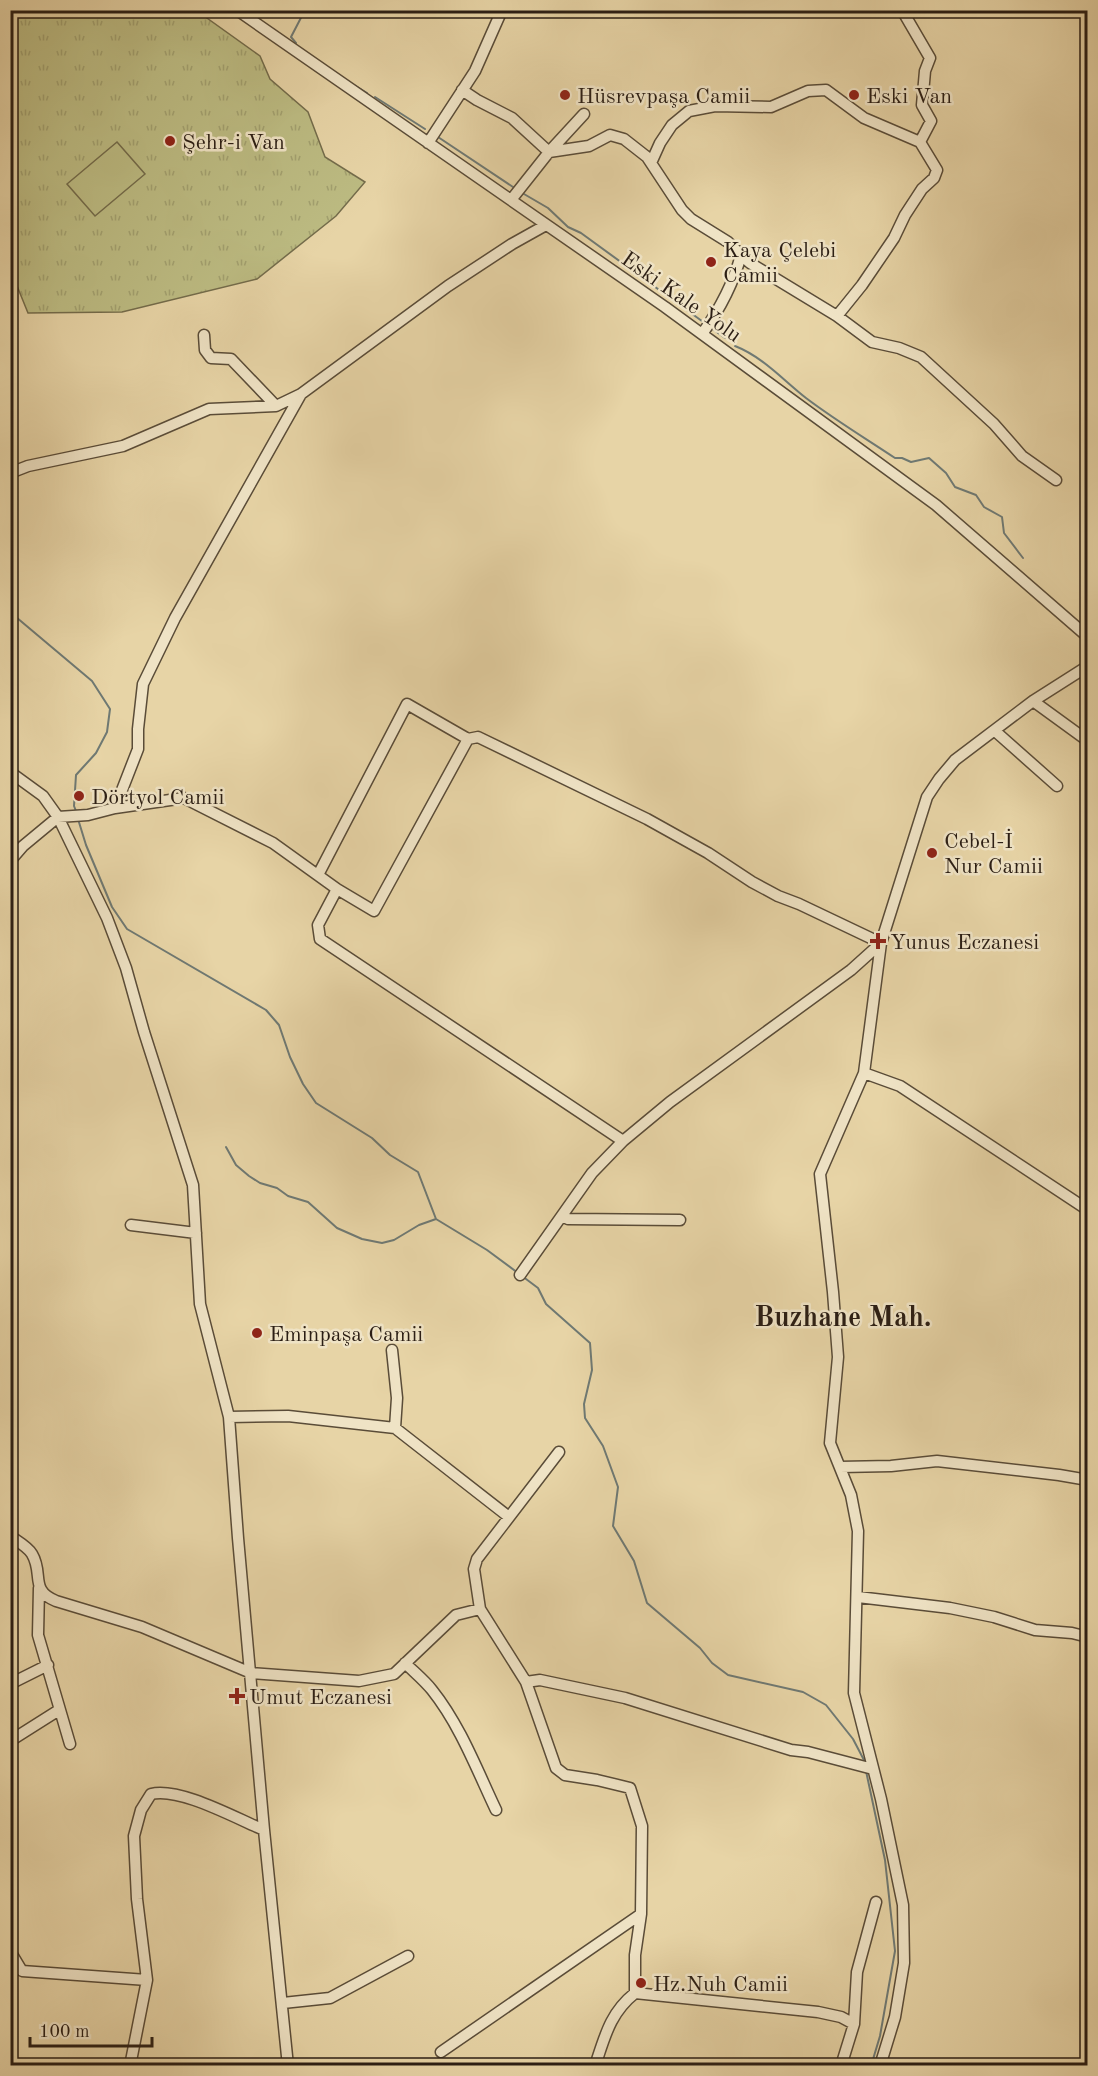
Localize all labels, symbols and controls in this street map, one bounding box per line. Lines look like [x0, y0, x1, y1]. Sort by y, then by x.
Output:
place label: Hüsrevpaşa Camii [577, 86, 750, 108]
place label: Eski Van [866, 86, 952, 108]
marker: Hüsrevpaşa Camii [558, 88, 572, 102]
marker: Eski Van [847, 88, 861, 102]
place label: Şehr-i Van [182, 132, 285, 154]
marker: Şehr-i Van [163, 134, 177, 148]
place label: Kaya Çelebi Camii [723, 240, 836, 287]
street label: Eski Kale Yolu [617, 248, 745, 347]
marker: Kaya Çelebi Camii [704, 255, 718, 269]
place label: Dörtyol Camii [91, 787, 224, 809]
marker: Dörtyol Camii [72, 789, 86, 803]
place label: Cebel-İ Nur Camii [944, 828, 1043, 878]
marker: Cebel-İ Nur Camii [925, 846, 939, 860]
place label: Yunus Eczanesi [890, 932, 1039, 954]
marker: Yunus Eczanesi [871, 934, 885, 948]
district label: Buzhane Mah. [754, 1305, 932, 1333]
place label: Eminpaşa Camii [269, 1324, 423, 1346]
marker: Eminpaşa Camii [250, 1326, 264, 1340]
place label: Umut Eczanesi [249, 1687, 392, 1709]
marker: Umut Eczanesi [230, 1689, 244, 1703]
place label: Hz.Nuh Camii [653, 1974, 788, 1996]
marker: Hz.Nuh Camii [634, 1976, 648, 1990]
scale bar [30, 2010, 152, 2048]
text: 100 m [39, 2023, 90, 2041]

